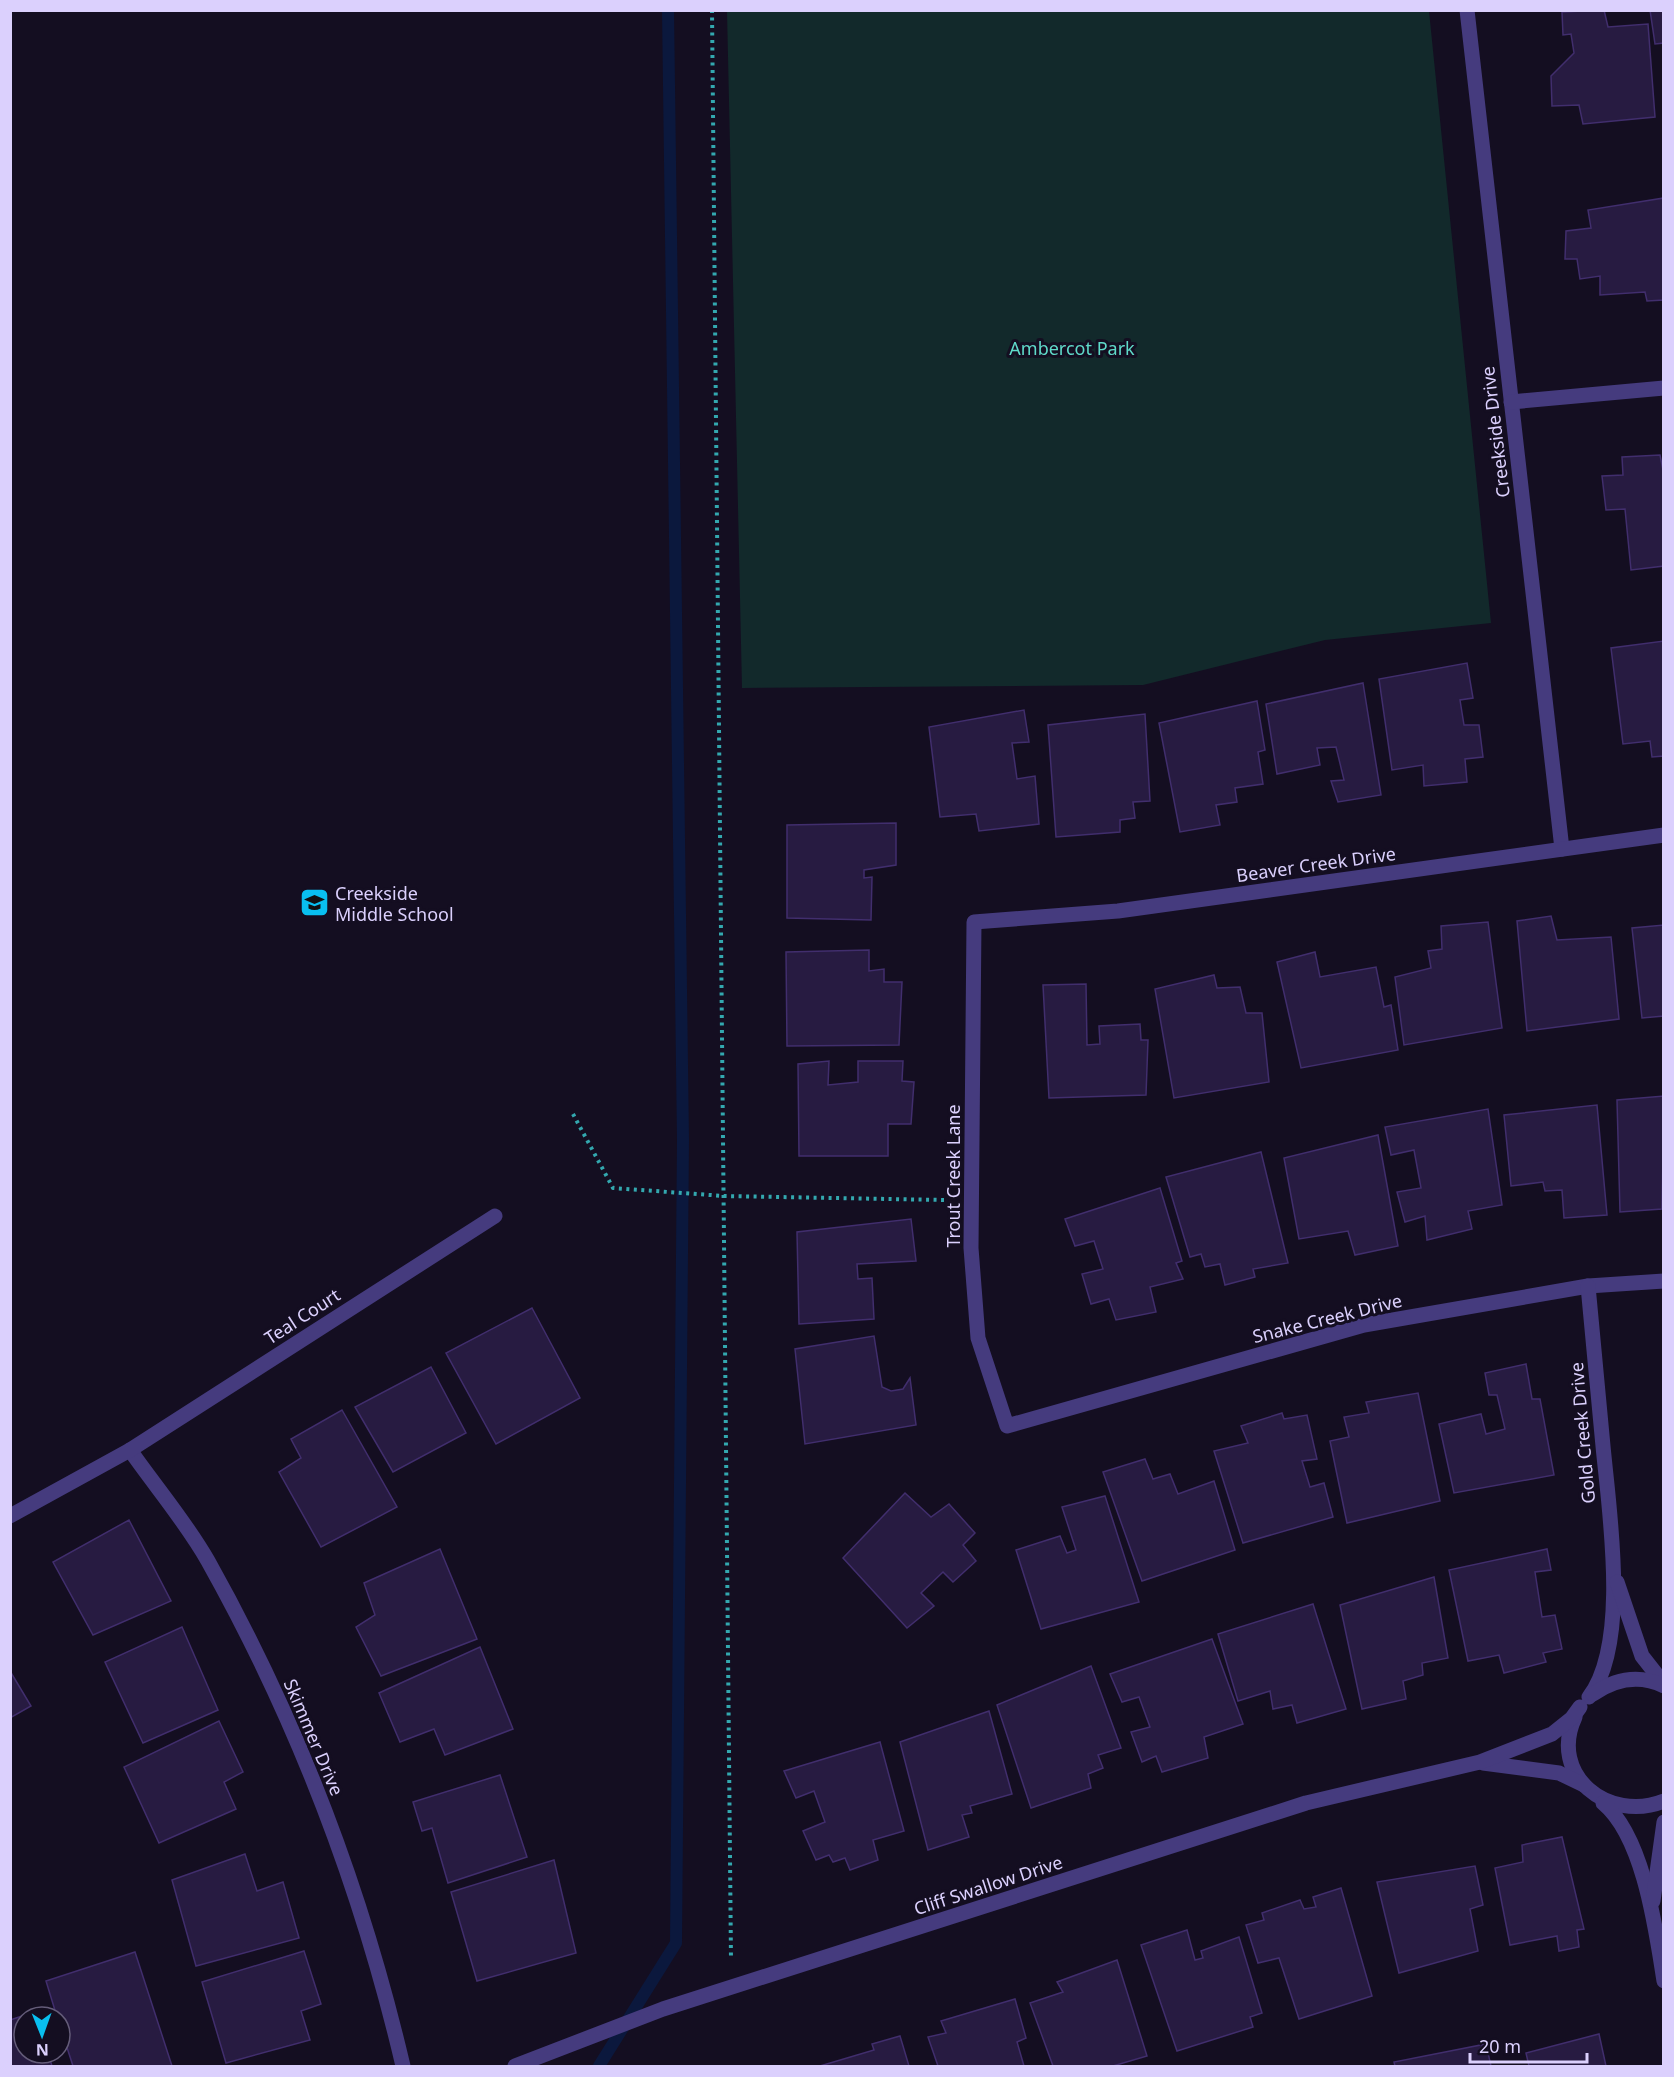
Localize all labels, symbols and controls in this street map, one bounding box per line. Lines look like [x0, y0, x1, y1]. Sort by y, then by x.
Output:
park label: Ambercot Park [1009, 336, 1135, 360]
street label: Creekside Drive [1475, 365, 1515, 499]
street label: Beaver Creek Drive [1235, 841, 1397, 887]
place label: Creekside Middle School [335, 881, 454, 926]
school or university icon: Creekside Middle School [298, 887, 330, 919]
street label: Trout Creek Lane [941, 1104, 965, 1248]
street label: Teal Court [260, 1282, 345, 1349]
street label: Snake Creek Drive [1250, 1288, 1404, 1348]
street label: Gold Creek Drive [1564, 1361, 1600, 1505]
street label: Skimmer Drive [279, 1675, 349, 1799]
street label: Cliff Swallow Drive [911, 1850, 1065, 1920]
north arrow [12, 2005, 72, 2065]
scale bar [1470, 2026, 1587, 2064]
text: 20 m [1479, 2034, 1521, 2058]
text: N [36, 2039, 49, 2061]

